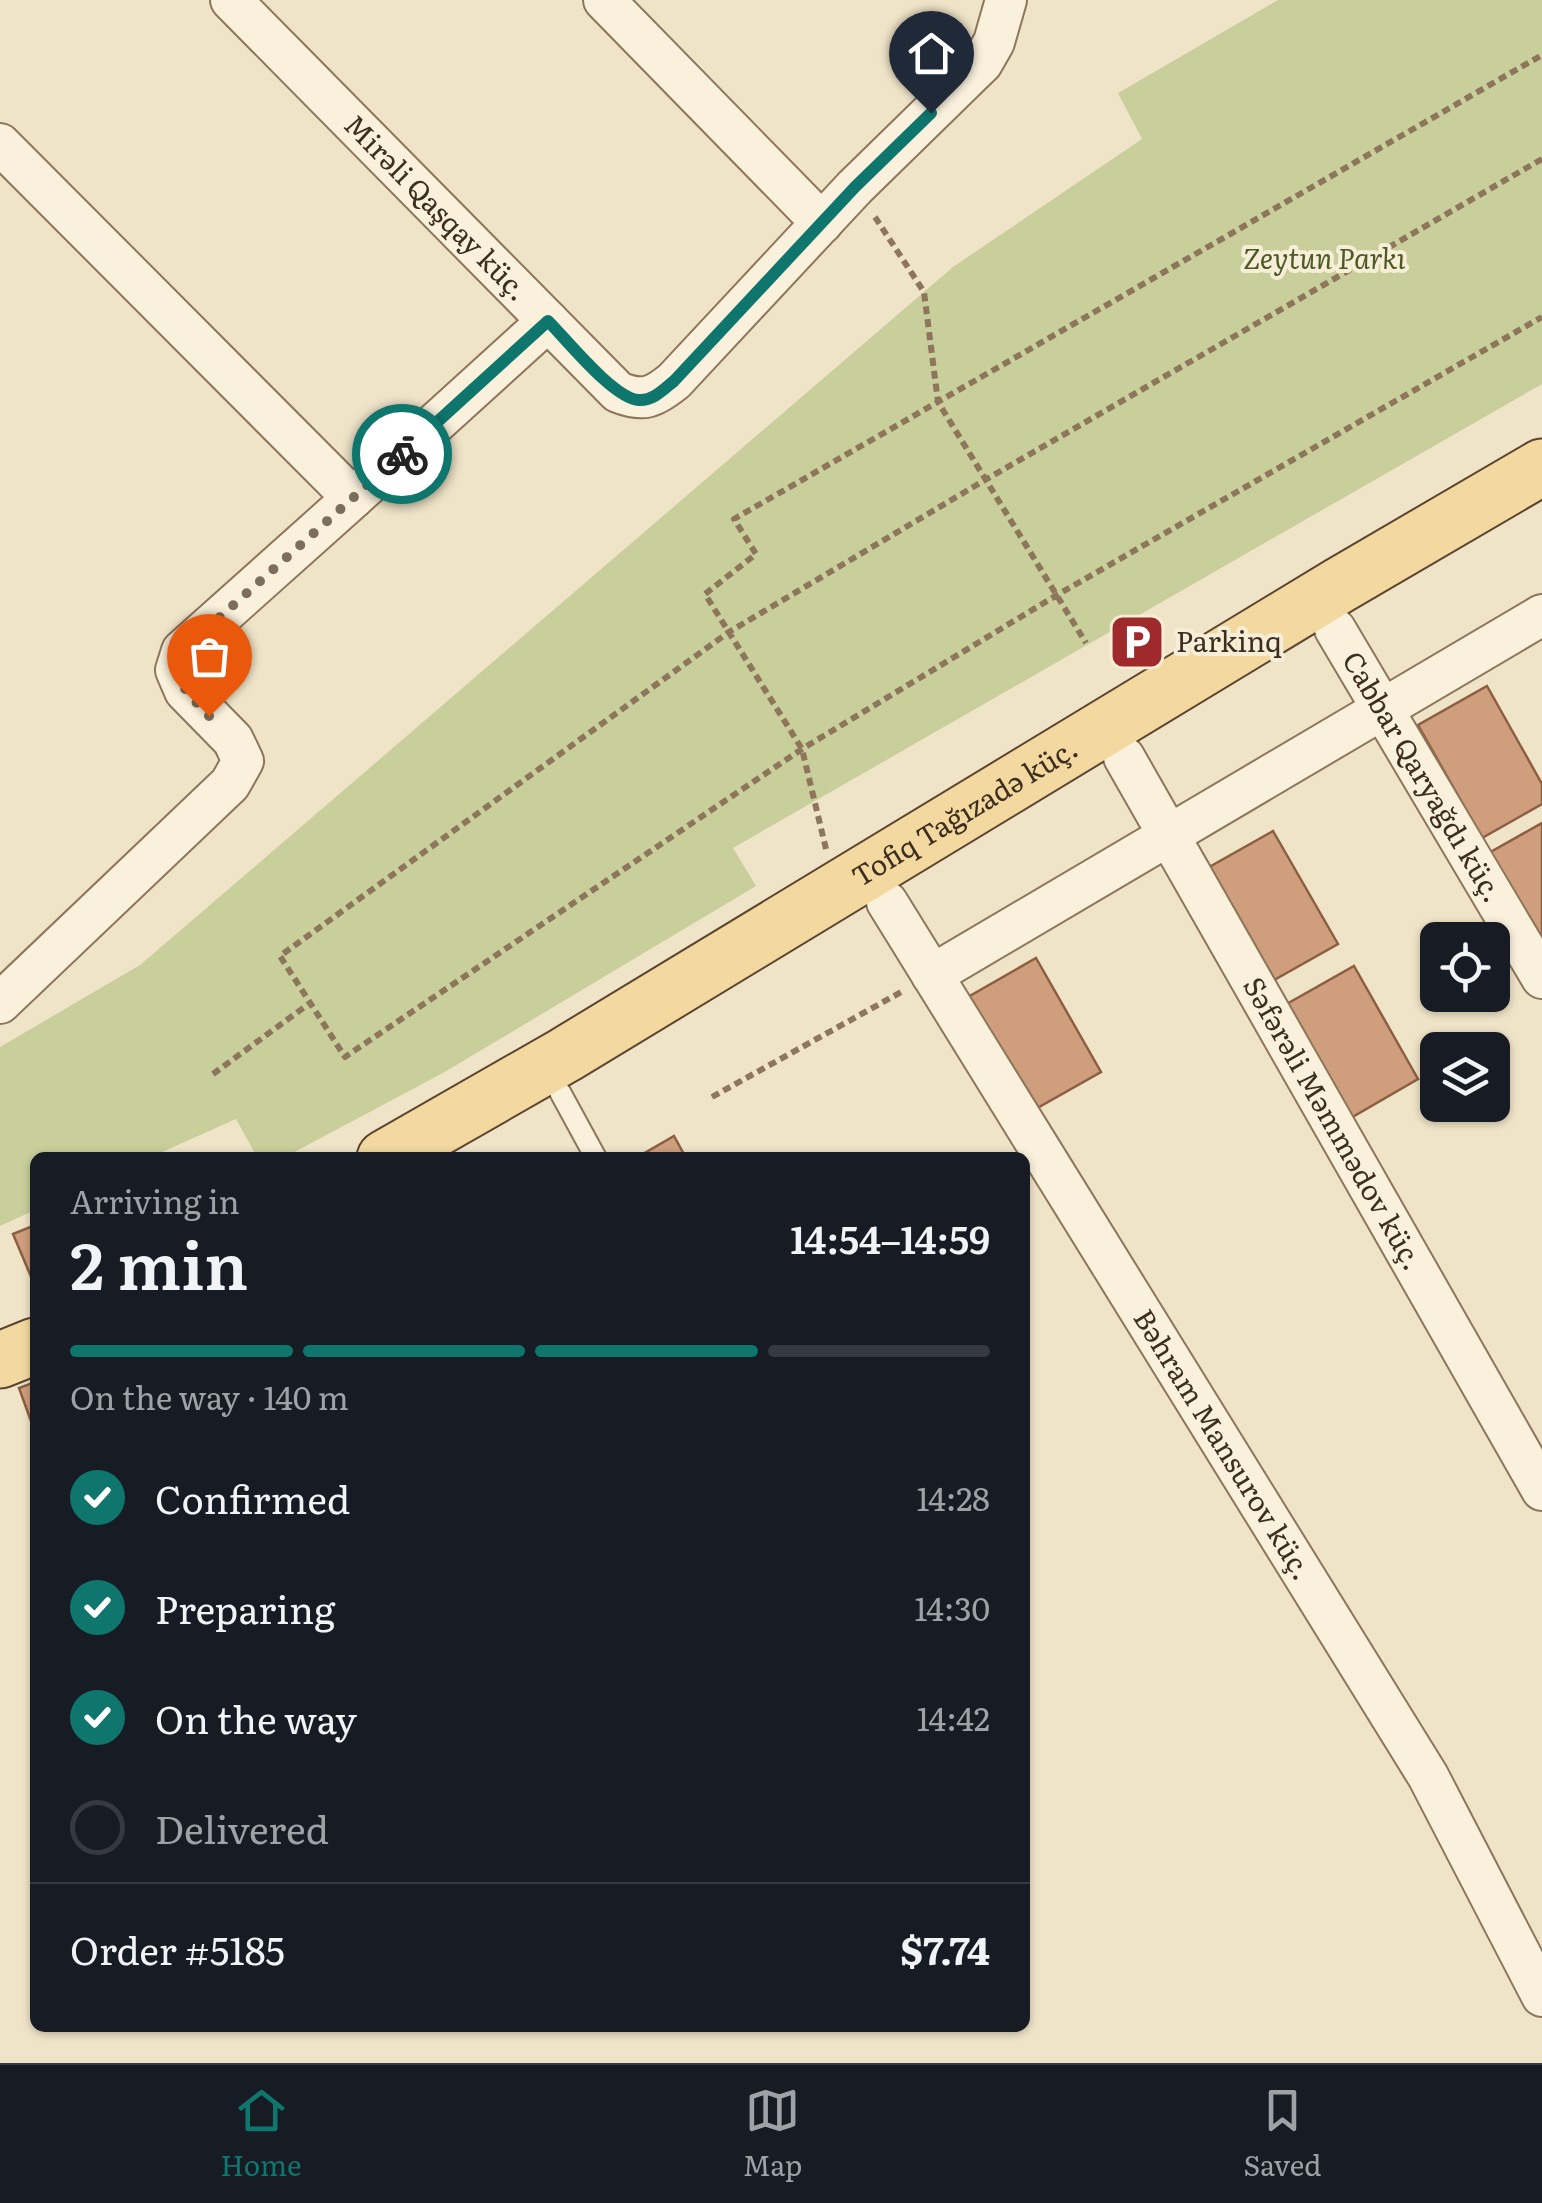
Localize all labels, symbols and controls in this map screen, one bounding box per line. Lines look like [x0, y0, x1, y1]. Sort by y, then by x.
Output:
pin [889, 11, 974, 114]
icon: home [904, 26, 959, 81]
street label: Mirəli Qaşqay küç. [336, 104, 539, 309]
park label: Zeytun Parkı [1243, 236, 1406, 278]
courier [352, 404, 452, 504]
icon: bike [375, 427, 430, 482]
parking icon: Parkinq [1107, 612, 1167, 672]
pin [167, 614, 252, 717]
place label: Parkinq [1176, 619, 1282, 661]
icon: bag [182, 629, 237, 684]
street label: Cabbar Qaryağdı küç. [1334, 642, 1515, 909]
street label: Tofiq Tağızadə küç. [843, 726, 1085, 896]
map controls [1420, 922, 1510, 1122]
button: locate [1420, 922, 1510, 1012]
street label: Səfərəli Məmmədov küç. [1234, 968, 1435, 1277]
button: layers [1420, 1032, 1510, 1122]
text: Arriving in [70, 1176, 240, 1224]
text: 14:54–14:59 [790, 1209, 990, 1266]
text: 2 min [70, 1213, 248, 1310]
street label: Bəhram Mansurov küç. [1125, 1300, 1324, 1587]
text: On the way · 140 m [70, 1372, 349, 1420]
text: Confirmed [155, 1469, 350, 1526]
icon: check [70, 1470, 125, 1525]
text: 14:28 [916, 1473, 990, 1521]
text: Preparing [155, 1579, 335, 1636]
icon: check [70, 1580, 125, 1635]
text: 14:30 [914, 1583, 990, 1631]
text: On the way [155, 1689, 357, 1746]
icon: check [70, 1690, 125, 1745]
text: 14:42 [917, 1693, 990, 1741]
text: Delivered [155, 1799, 329, 1856]
text: Order #5185 [70, 1920, 285, 1977]
text: $7.74 [900, 1920, 990, 1977]
tab: Home [221, 2083, 301, 2185]
tab: Map [743, 2083, 802, 2185]
tab: Saved [1243, 2083, 1321, 2185]

